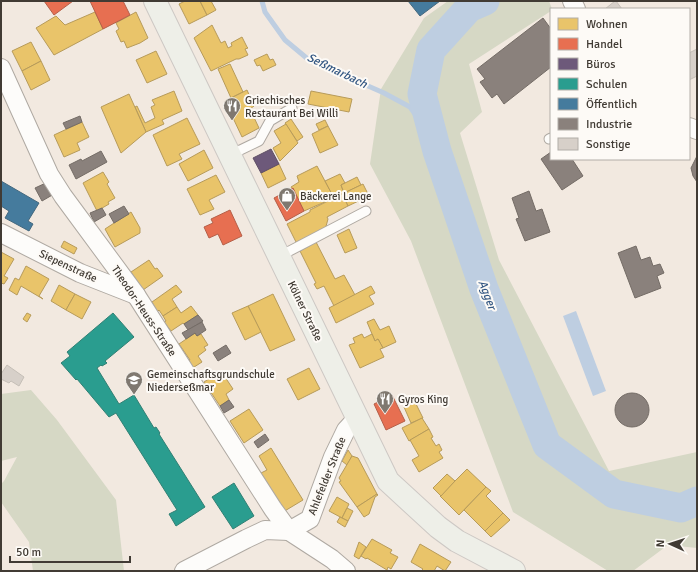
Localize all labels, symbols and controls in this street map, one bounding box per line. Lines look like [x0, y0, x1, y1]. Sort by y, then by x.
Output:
legend [550, 8, 690, 160]
text: Wohnen [586, 17, 628, 32]
text: Handel [586, 37, 623, 52]
water label: Seßmarbach [305, 50, 370, 92]
text: Büros [586, 57, 616, 72]
text: Schulen [586, 77, 627, 92]
place label: Griechisches Restaurant Bei Willi [245, 94, 338, 120]
restaurant icon: Griechisches Restaurant Bei Willi [222, 96, 242, 121]
text: Öffentlich [586, 97, 637, 112]
text: Industrie [586, 117, 632, 132]
text: Sonstige [586, 137, 631, 152]
shop icon: Bäckerei Lange [277, 186, 297, 211]
place label: Bäckerei Lange [300, 190, 371, 203]
street label: Siepenstraße [37, 247, 99, 285]
street label: Theodor-Heuss-Straße [109, 263, 179, 359]
water label: Agger [475, 278, 500, 313]
street label: Kölner Straße [285, 279, 325, 343]
place label: Gemeinschaftsgrundschule Niederseßmar [147, 368, 275, 394]
school or university icon: Gemeinschaftsgrundschule Niederseßmar [124, 370, 144, 395]
restaurant icon: Gyros King [375, 389, 395, 414]
place label: Gyros King [398, 393, 448, 406]
street label: Ahlefelder Straße [305, 435, 349, 517]
north arrow [650, 524, 690, 564]
scale bar [10, 538, 130, 564]
text: N [654, 539, 667, 548]
text: 50 m [16, 545, 41, 560]

